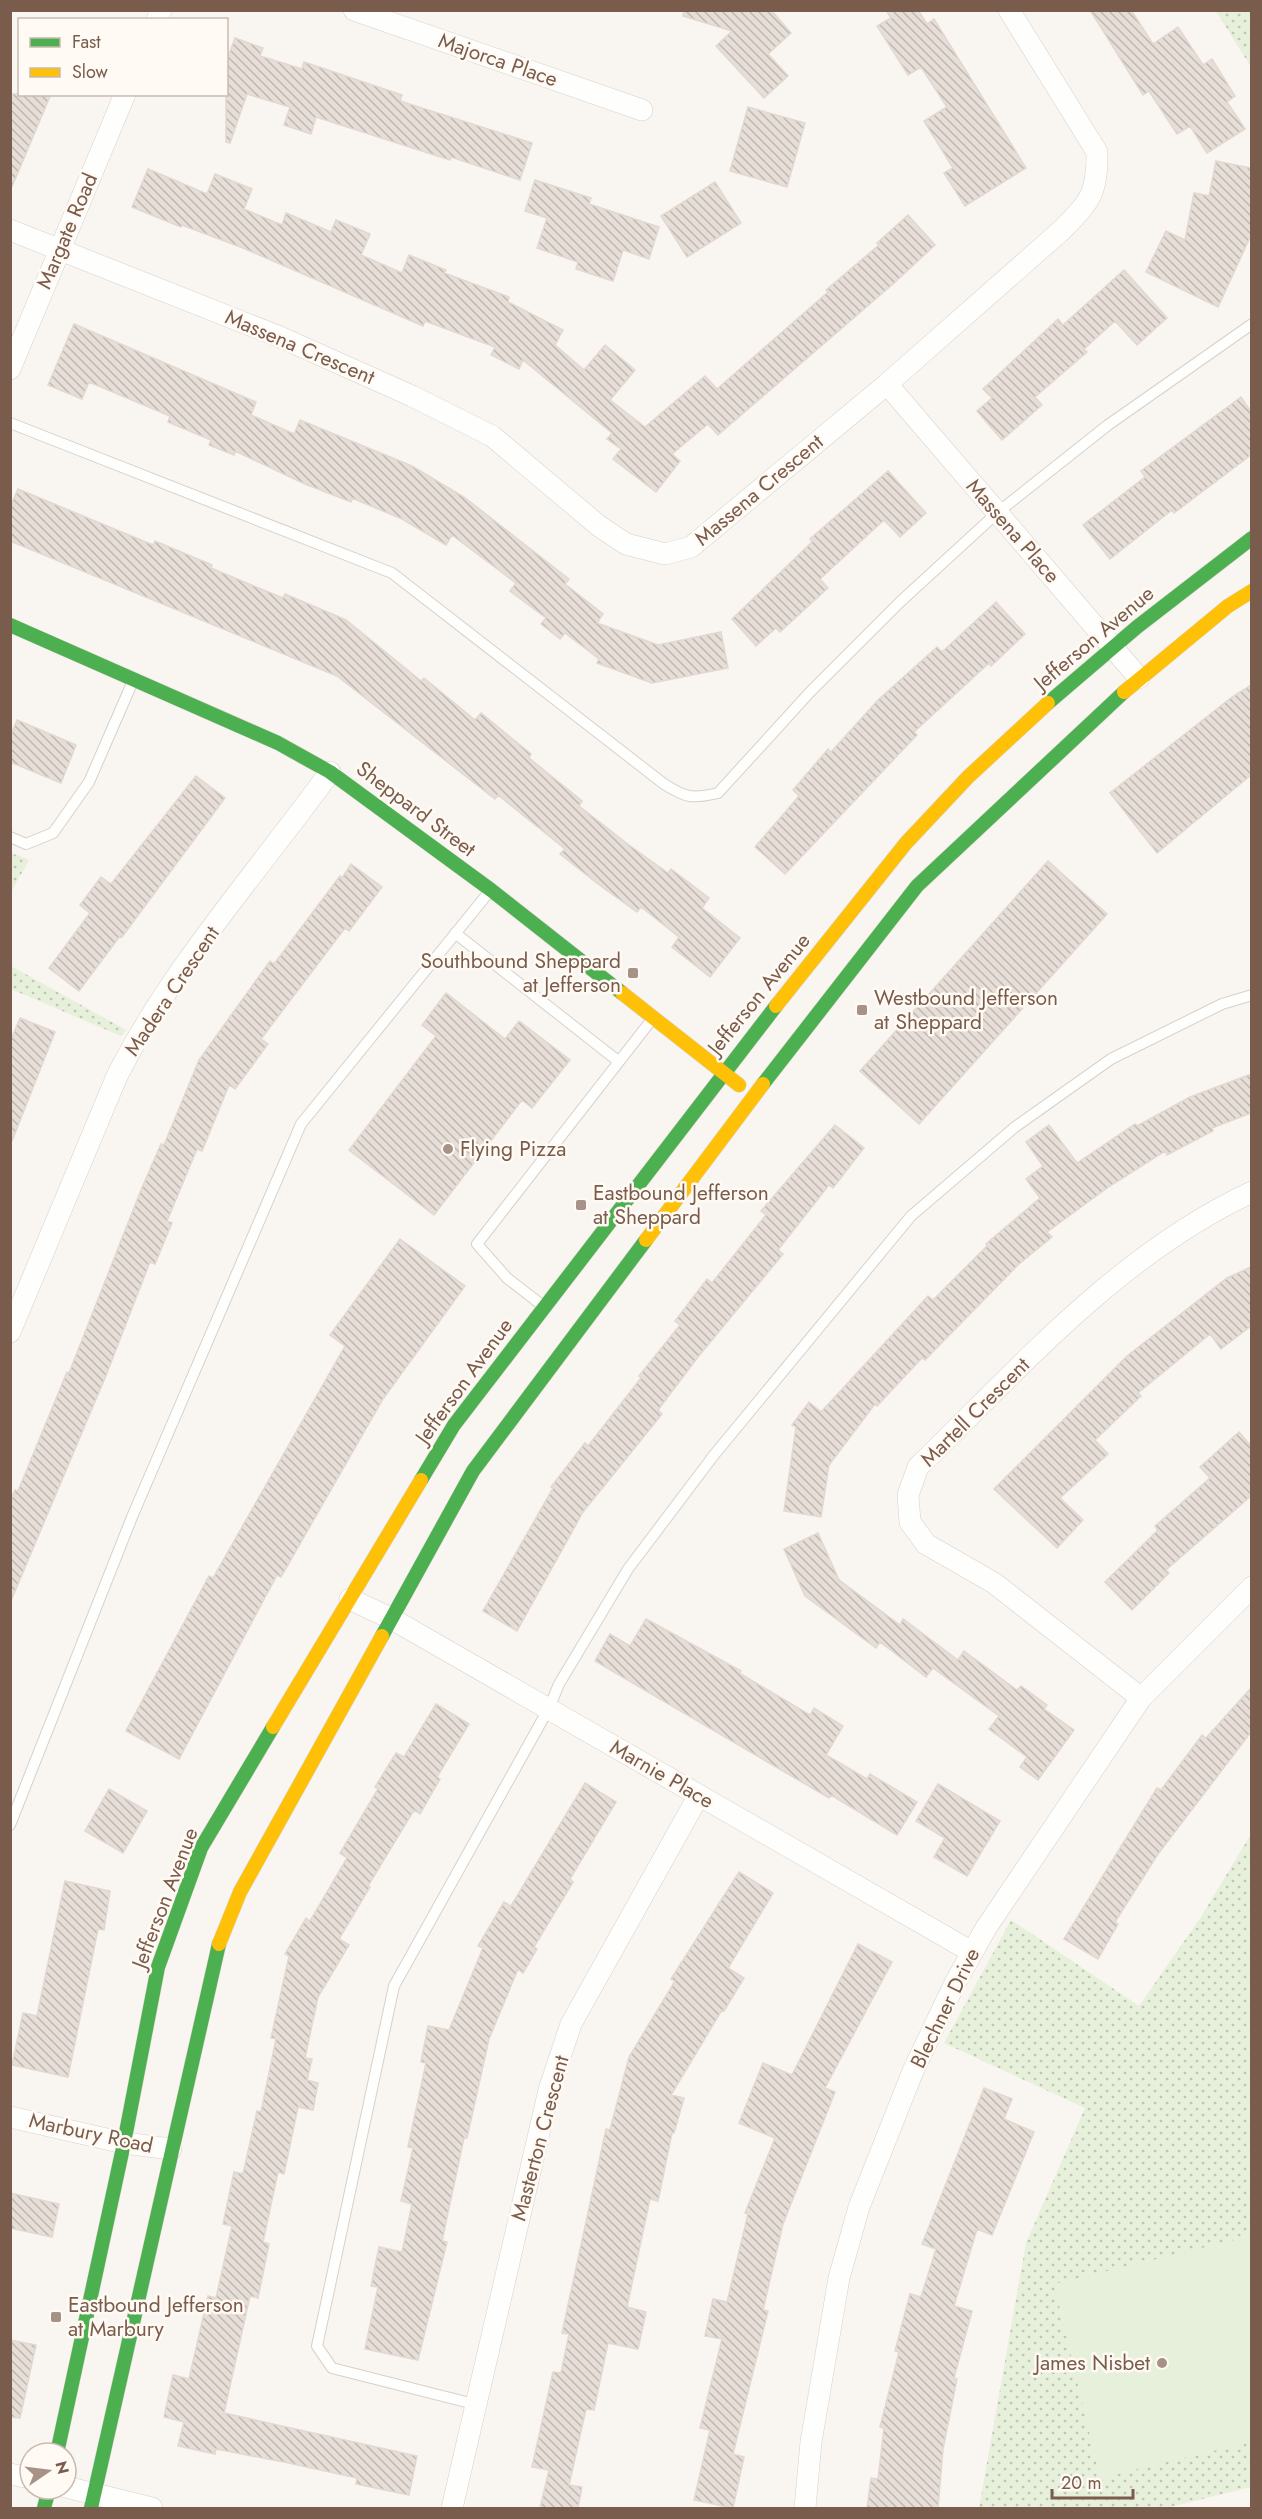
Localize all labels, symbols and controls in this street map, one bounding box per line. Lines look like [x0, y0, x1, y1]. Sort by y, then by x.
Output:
legend [18, 18, 228, 96]
street label: Majorca Place [434, 26, 562, 94]
text: Fast [72, 29, 101, 55]
text: Slow [72, 59, 109, 85]
street label: Margate Road [29, 168, 105, 294]
street label: Massena Crescent [221, 302, 379, 392]
street label: Massena Crescent [688, 427, 830, 553]
street label: Massena Place [959, 472, 1067, 590]
street label: Jefferson Avenue [1025, 579, 1161, 699]
street label: Sheppard Street [350, 754, 482, 864]
street label: Madera Crescent [117, 920, 227, 1062]
street label: Jefferson Avenue [699, 927, 818, 1063]
place label: Southbound Sheppard at Jefferson [421, 946, 621, 1000]
marker: Southbound Sheppard at Jefferson [626, 966, 640, 980]
place label: Westbound Jefferson at Sheppard [874, 983, 1058, 1037]
marker: Westbound Jefferson at Sheppard [855, 1003, 869, 1017]
place label: Flying Pizza [460, 1134, 566, 1164]
marker: Flying Pizza [441, 1142, 455, 1156]
place label: Eastbound Jefferson at Sheppard [593, 1178, 769, 1232]
marker: Eastbound Jefferson at Sheppard [574, 1198, 588, 1212]
street label: Jefferson Avenue [406, 1312, 520, 1452]
street label: Martell Crescent [914, 1351, 1036, 1473]
street label: Marnie Place [605, 1732, 720, 1816]
street label: Jefferson Avenue [123, 1823, 206, 1976]
street label: Blechner Drive [903, 1943, 987, 2073]
street label: Masterton Crescent [504, 2052, 576, 2224]
street label: Marbury Road [26, 2105, 156, 2161]
place label: Eastbound Jefferson at Marbury [68, 2290, 244, 2344]
marker: Eastbound Jefferson at Marbury [49, 2310, 63, 2324]
place label: James Nisbet [1032, 2348, 1150, 2378]
marker: James Nisbet [1155, 2356, 1169, 2370]
north arrow [18, 2441, 78, 2501]
text: N [49, 2459, 75, 2476]
scale bar [1052, 2462, 1133, 2500]
text: 20 m [1061, 2470, 1101, 2496]

